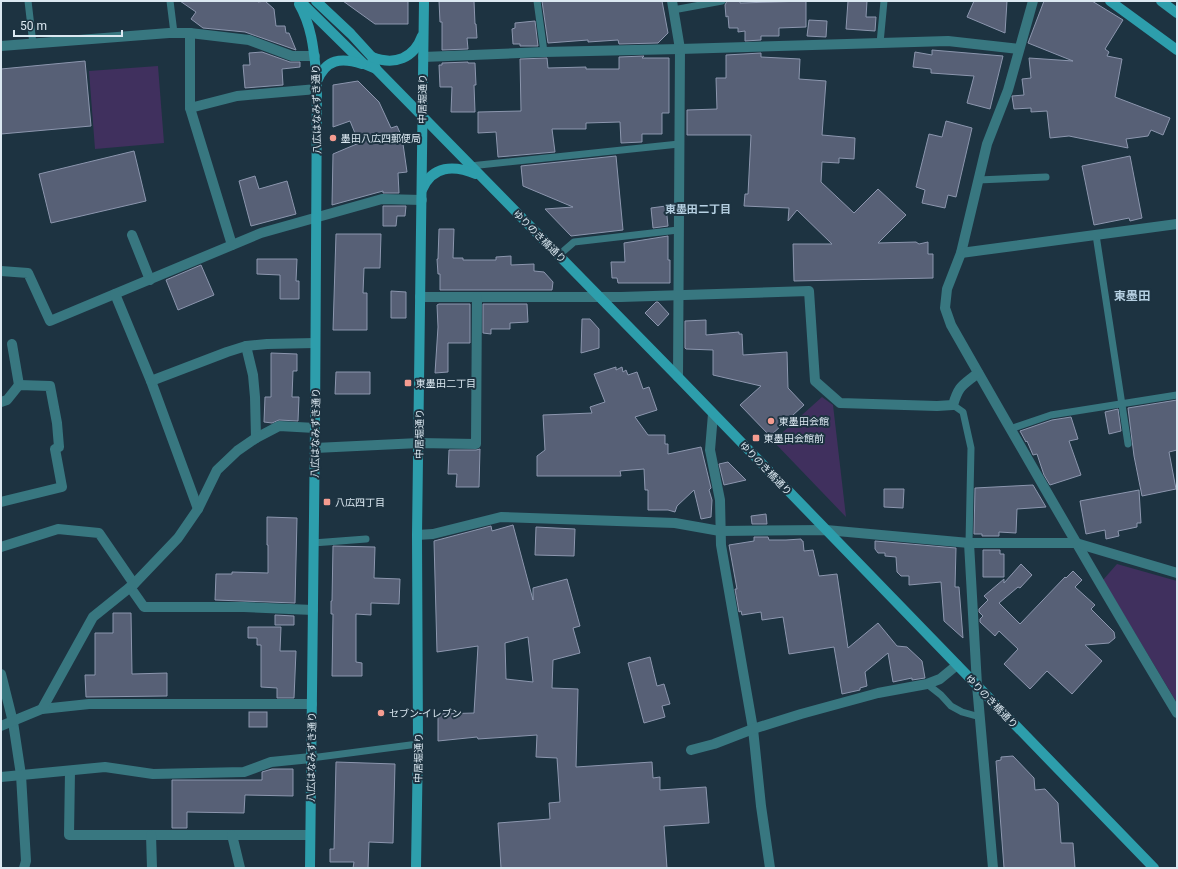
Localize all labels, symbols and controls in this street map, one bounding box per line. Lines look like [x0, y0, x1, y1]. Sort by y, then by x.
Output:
scale bar [14, 12, 122, 38]
text: 50 m [20, 19, 47, 33]
street label: 八広はなみずき通り [310, 64, 323, 154]
street label: 中居堀通り [417, 74, 428, 124]
marker: 墨田八広四郵便局 [328, 133, 338, 143]
place label: 墨田八広四郵便局 [341, 133, 421, 144]
district label: 東墨田二丁目 [665, 203, 731, 216]
street label: ゆりのき橋通り [511, 208, 568, 265]
district label: 東墨田 [1114, 289, 1150, 303]
marker: 東墨田二丁目 [403, 378, 413, 388]
place label: 東墨田二丁目 [416, 378, 476, 389]
street label: 八広はなみずき通り [309, 388, 322, 478]
street label: 中居堀通り [414, 409, 425, 459]
marker: 東墨田会館 [766, 416, 776, 426]
place label: 東墨田会館 [779, 416, 829, 427]
marker: 東墨田会館前 [751, 433, 761, 443]
place label: 東墨田会館前 [764, 433, 824, 444]
street label: ゆりのき橋通り [737, 439, 794, 497]
marker: 八広四丁目 [322, 497, 332, 507]
place label: 八広四丁目 [335, 497, 385, 508]
street label: ゆりのき橋通り [963, 672, 1020, 730]
marker: セブン-イレブン [376, 708, 386, 718]
place label: セブン-イレブン [389, 708, 462, 719]
street label: 八広はなみずき通り [305, 712, 318, 802]
street label: 中居堀通り [413, 733, 424, 783]

